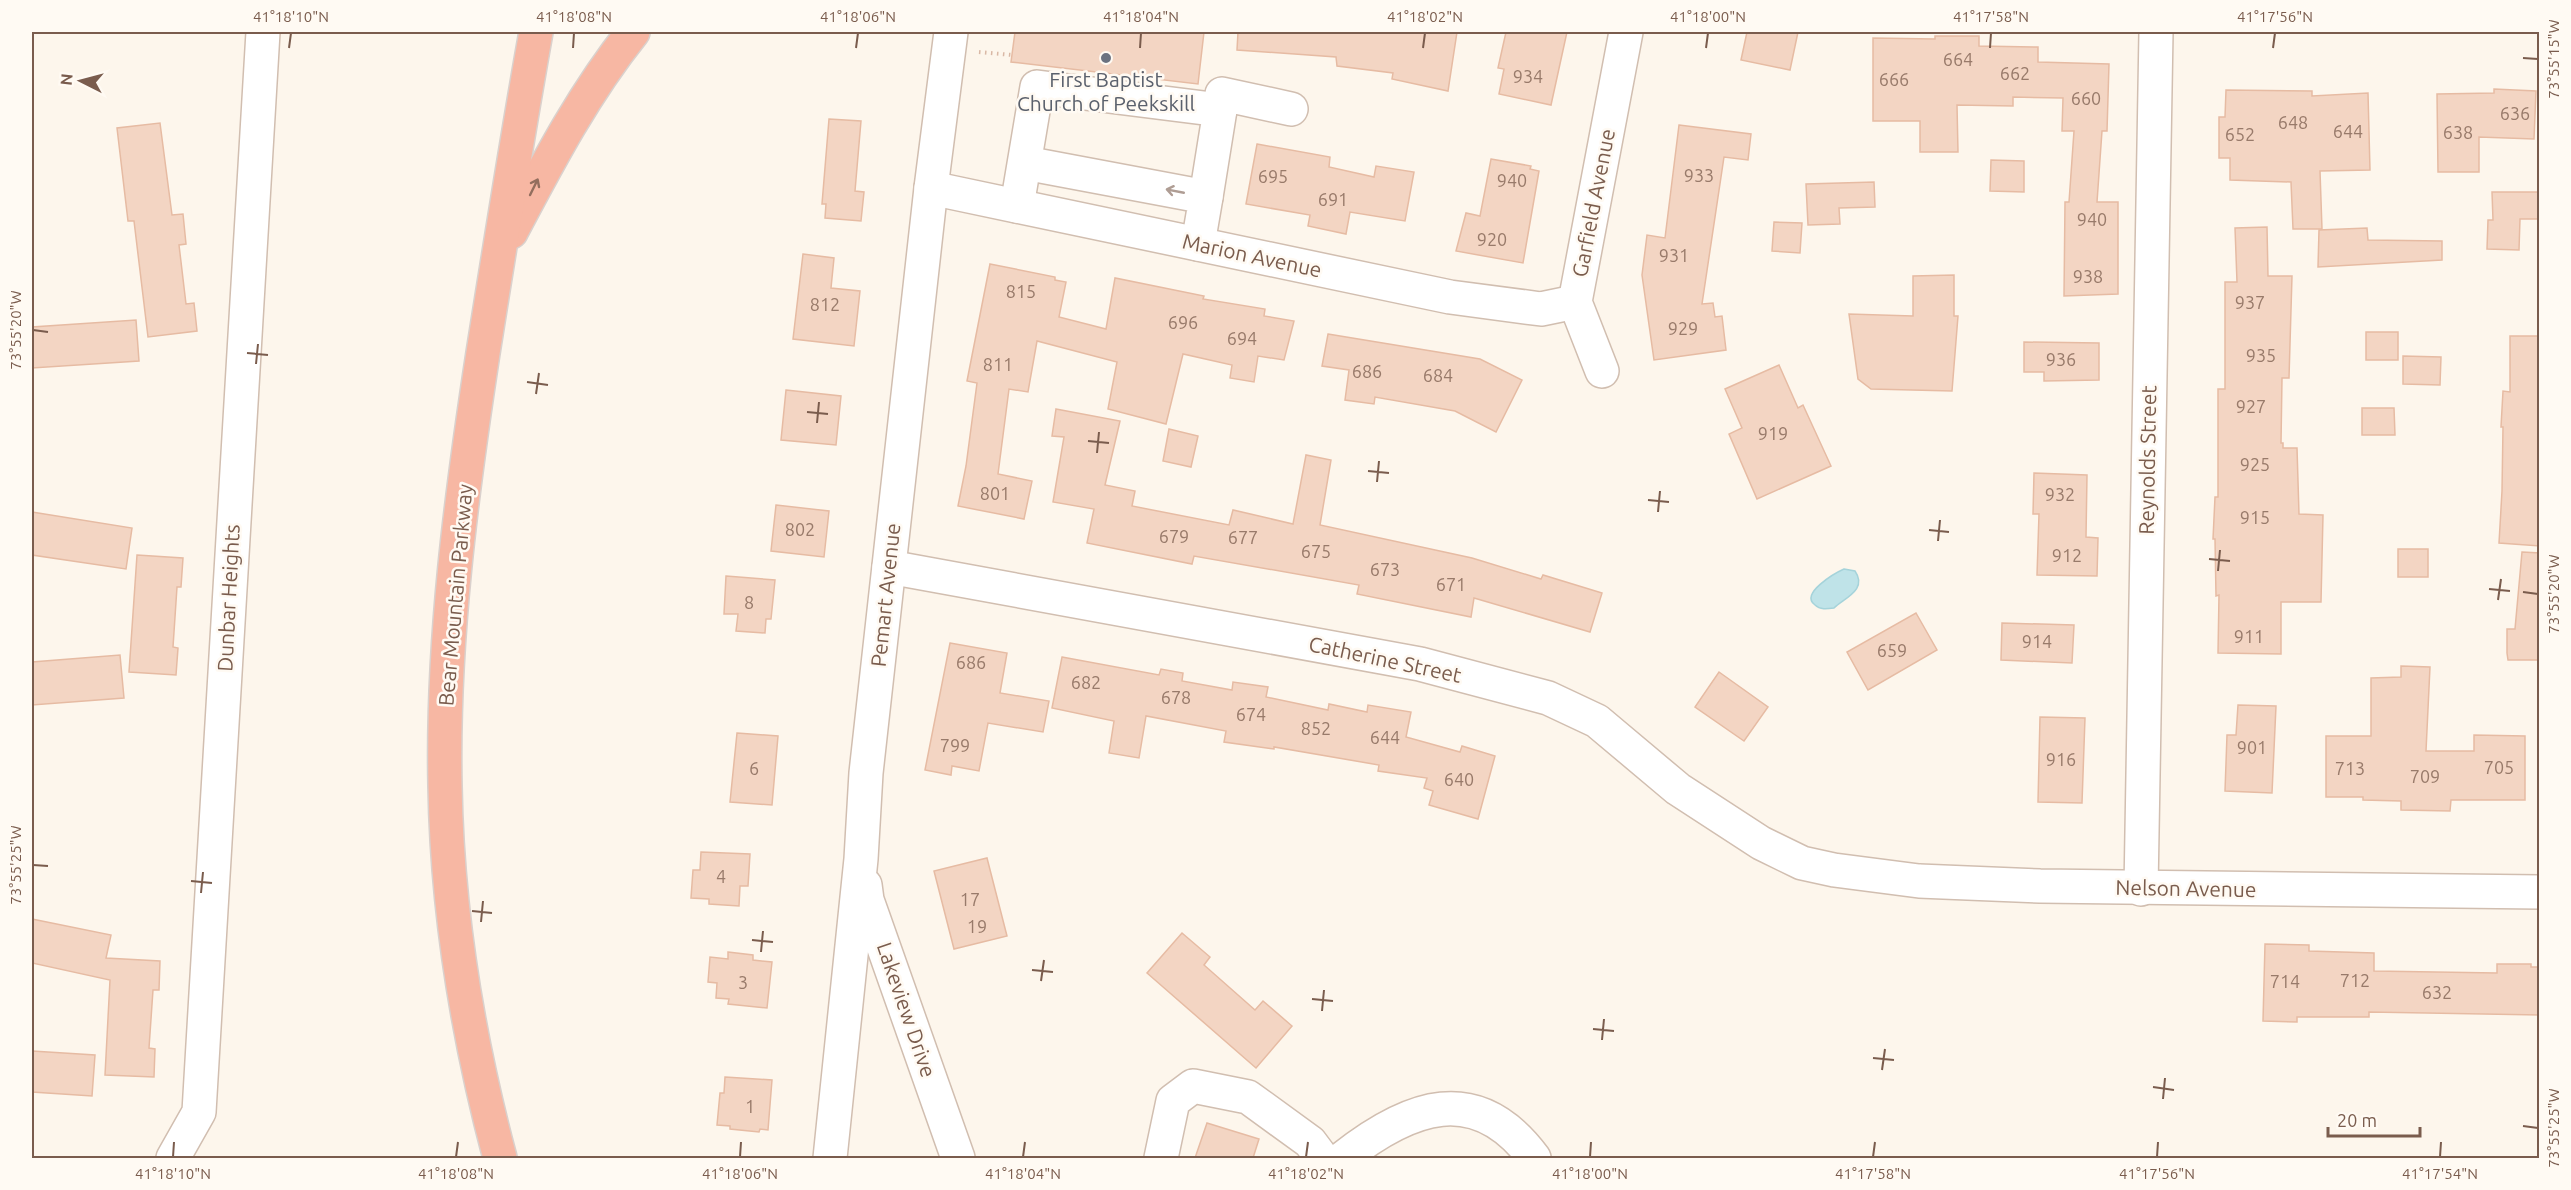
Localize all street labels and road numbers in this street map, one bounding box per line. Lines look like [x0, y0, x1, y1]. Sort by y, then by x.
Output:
street label: Garfield Avenue [1567, 127, 1619, 279]
street label: Marion Avenue [1180, 229, 1324, 282]
street label: Reynolds Street [2134, 385, 2160, 535]
street label: Bear Mountain Parkway [433, 483, 477, 707]
street label: Pemart Avenue [866, 522, 904, 668]
street label: Dunbar Heights [212, 524, 244, 672]
street label: Catherine Street [1307, 631, 1464, 687]
street label: Nelson Avenue [2115, 875, 2257, 901]
street label: Lakeview Drive [873, 939, 941, 1080]

